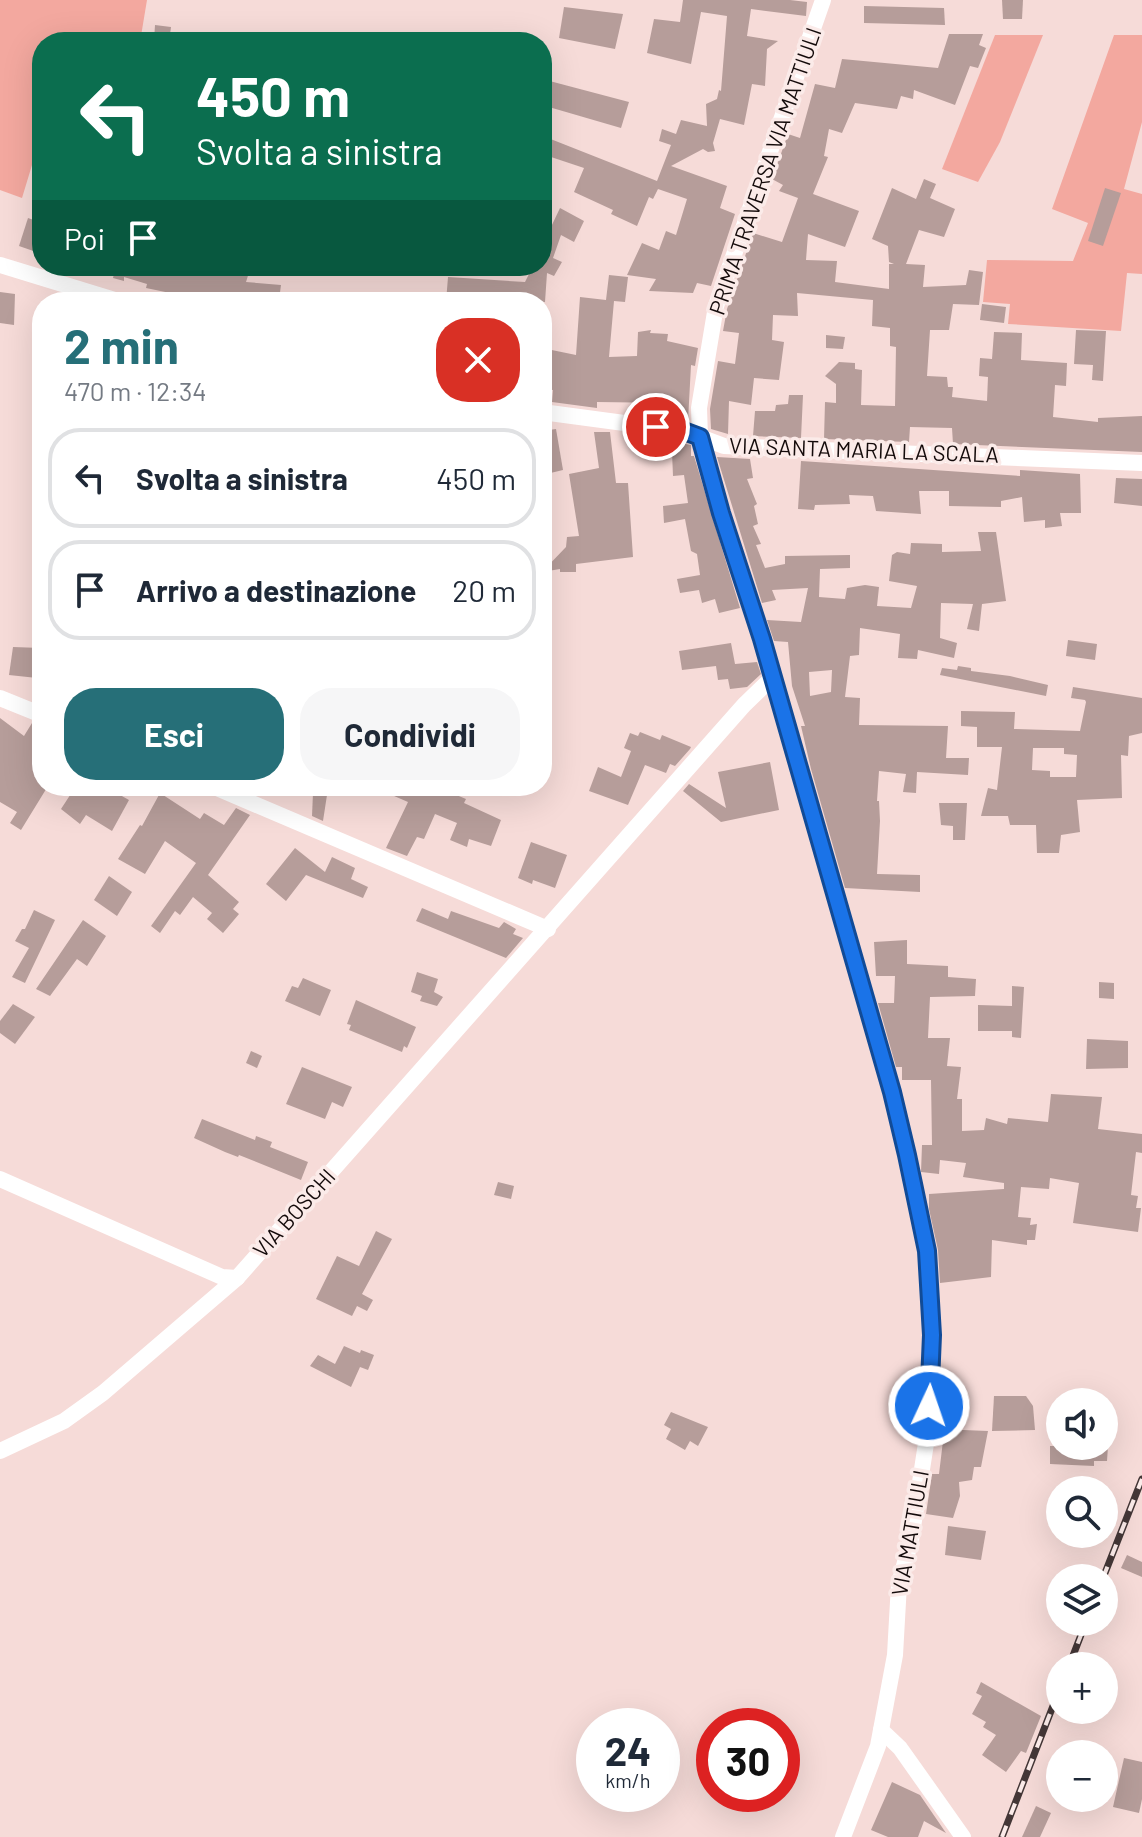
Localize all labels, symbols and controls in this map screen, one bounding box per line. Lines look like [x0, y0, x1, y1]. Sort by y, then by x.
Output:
street label: PRIMA TRAVERSA VIA MATTIULI [703, 24, 826, 318]
text: 450 m [196, 61, 350, 128]
icon: left [64, 64, 168, 168]
text: Svolta a sinistra [196, 129, 443, 172]
icon: arrive [121, 216, 165, 260]
text: Poi [64, 220, 105, 256]
text: 2 min [64, 316, 179, 374]
button: close [436, 318, 520, 402]
text: 470 m · 12:34 [64, 375, 207, 406]
pin [622, 393, 690, 461]
icon: arrive [634, 405, 678, 449]
street label: VIA SANTA MARIA LA SCALA [729, 431, 999, 467]
icon: left [68, 456, 112, 500]
text: Svolta a sinistra [136, 460, 348, 496]
text: 450 m [436, 460, 516, 496]
icon: arrive [68, 568, 112, 612]
text: Arrivo a destinazione [136, 572, 416, 608]
text: 20 m [452, 572, 516, 608]
button: Esci [64, 688, 284, 780]
button: Condividi [300, 688, 520, 780]
street label: VIA BOSCHI [247, 1163, 340, 1262]
position arrow [887, 1364, 971, 1448]
map controls [1046, 1388, 1118, 1812]
button: sound [1046, 1388, 1118, 1460]
street label: VIA MATTIULI [885, 1468, 933, 1598]
button: search [1046, 1476, 1118, 1548]
button: layers [1046, 1564, 1118, 1636]
button: + [1046, 1652, 1118, 1724]
speed limit sign: 30 [696, 1708, 800, 1812]
text: 24 [605, 1726, 651, 1774]
button: − [1046, 1740, 1118, 1812]
text: km/h [605, 1768, 651, 1792]

